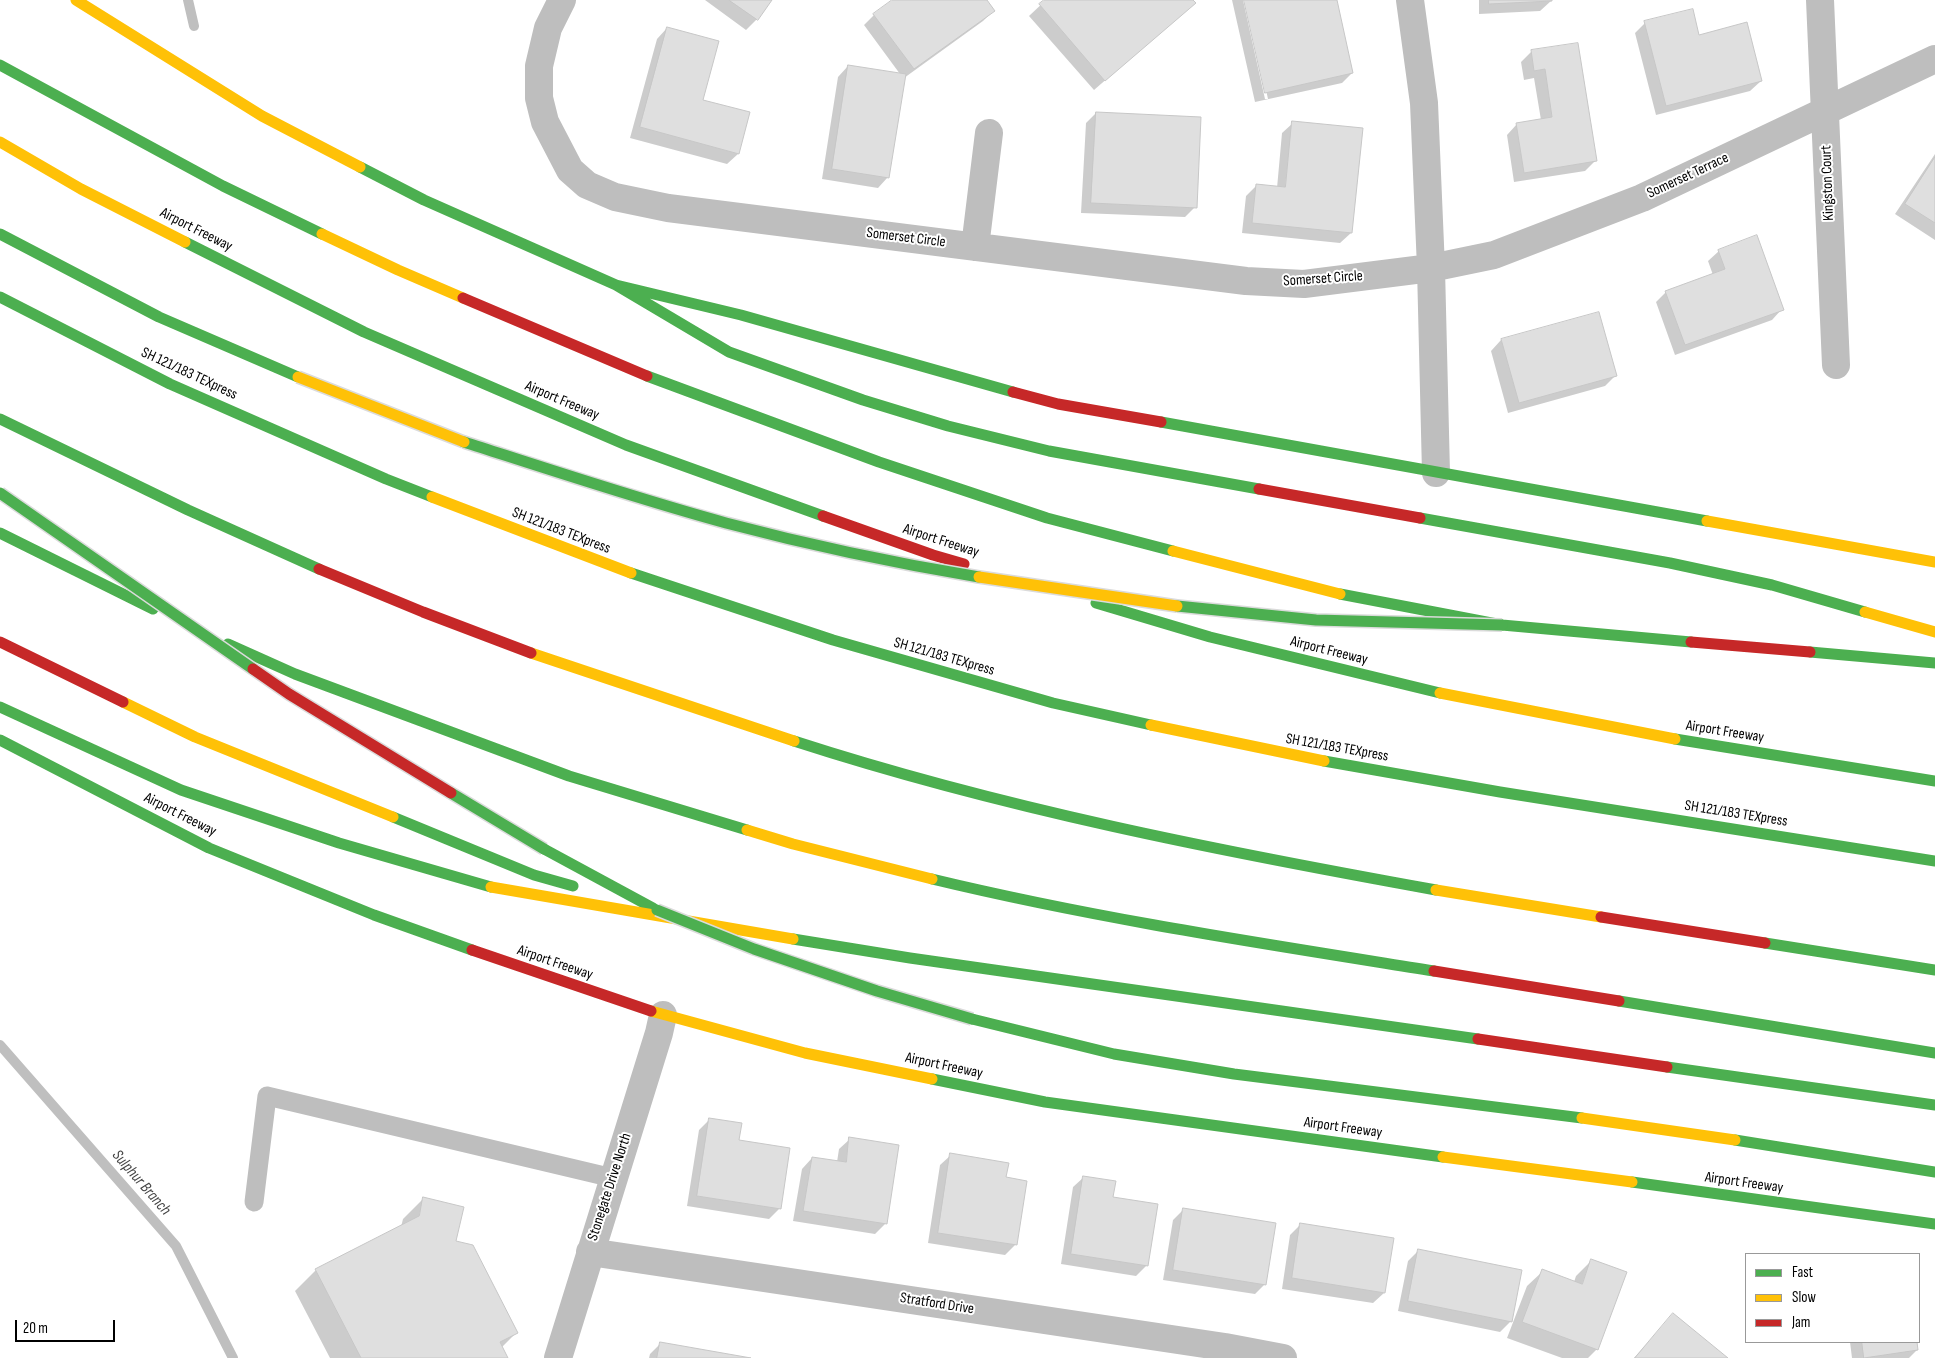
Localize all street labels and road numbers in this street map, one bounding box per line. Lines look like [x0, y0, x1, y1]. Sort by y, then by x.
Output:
street label: Kingston Court [1818, 145, 1838, 221]
street label: Somerset Terrace [1644, 149, 1732, 203]
street label: Airport Freeway [157, 204, 235, 256]
street label: Somerset Circle [865, 224, 947, 252]
street label: Somerset Circle [1283, 267, 1363, 291]
street label: SH 121/183 TEXpress [138, 344, 240, 404]
street label: Airport Freeway [522, 377, 602, 425]
street label: SH 121/183 TEXpress [509, 504, 613, 558]
street label: Airport Freeway [901, 520, 981, 562]
street label: Airport Freeway [1289, 633, 1369, 669]
street label: SH 121/183 TEXpress [892, 634, 996, 680]
street label: Airport Freeway [1685, 717, 1765, 747]
street label: SH 121/183 TEXpress [1284, 730, 1390, 766]
street label: Airport Freeway [141, 789, 219, 841]
street label: SH 121/183 TEXpress [1683, 797, 1789, 831]
street label: Airport Freeway [515, 942, 595, 984]
street label: Airport Freeway [904, 1049, 984, 1083]
street label: Airport Freeway [1303, 1114, 1383, 1142]
street label: Stonegate Drive North [584, 1131, 636, 1243]
street label: Airport Freeway [1704, 1169, 1784, 1197]
street label: Stratford Drive [899, 1289, 975, 1319]

